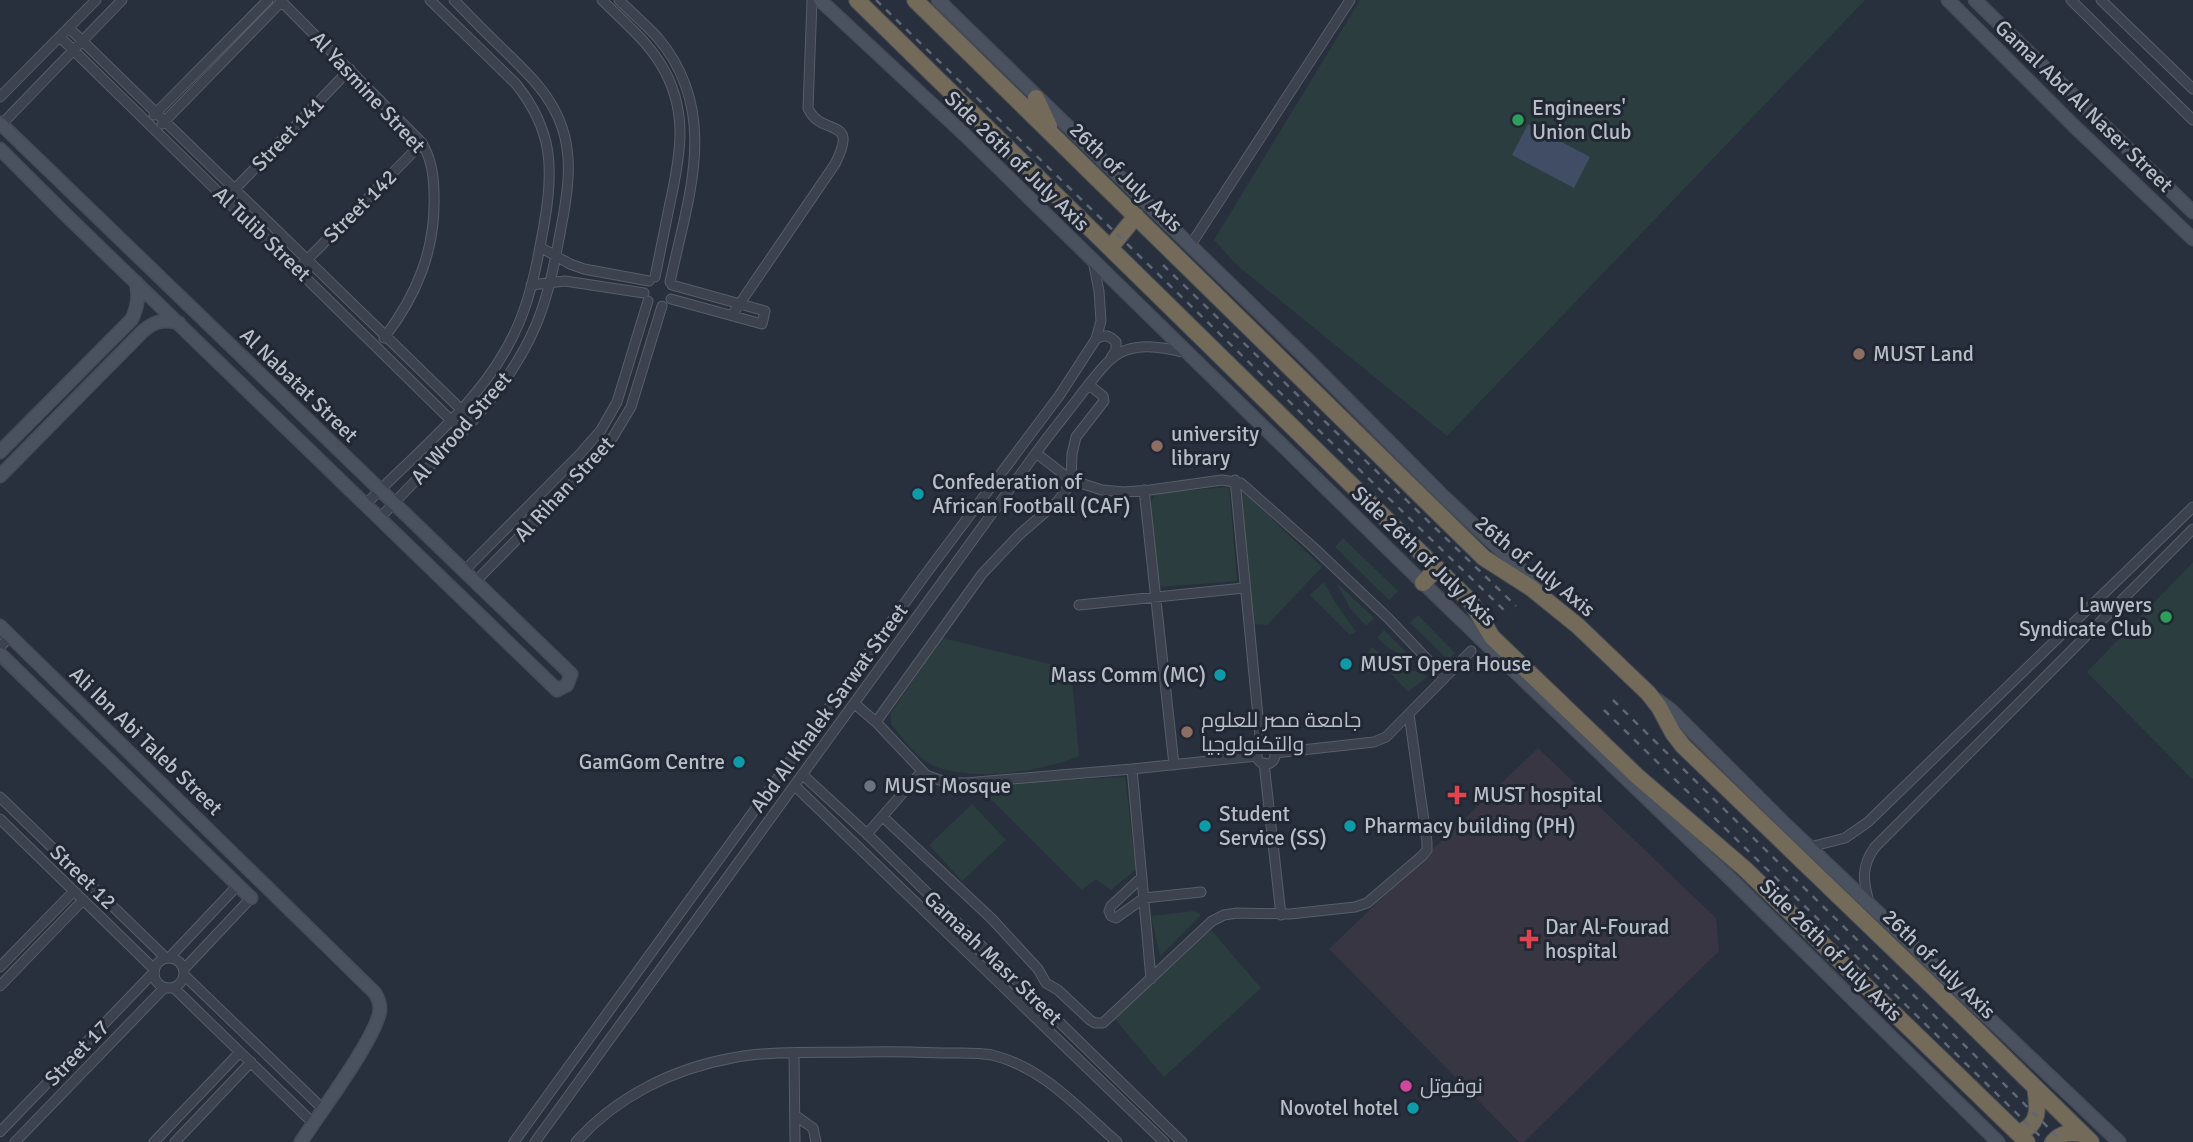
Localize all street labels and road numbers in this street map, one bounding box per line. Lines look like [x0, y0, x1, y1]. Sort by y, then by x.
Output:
street label: Gamal Abd Al Naser Street [1990, 14, 2178, 198]
street label: Al Yasmine Street [305, 26, 431, 158]
street label: Side 26th of July Axis [939, 85, 1095, 237]
street label: Street 141 [246, 91, 330, 177]
street label: 26th of July Axis [1064, 117, 1188, 237]
street label: Street 142 [318, 164, 402, 248]
street label: Al Tulib Street [208, 181, 316, 287]
street label: Al Nabatat Street [234, 322, 364, 448]
street label: Al Wrood Street [405, 366, 517, 490]
street label: Al Rihan Street [509, 431, 619, 547]
street label: Side 26th of July Axis [1346, 480, 1502, 632]
street label: 26th of July Axis [1470, 510, 1600, 622]
street label: Abd Al Khalek Sarwat Street [744, 598, 914, 818]
street label: Ali Ibn Abi Taleb Street [64, 661, 228, 821]
street label: Street 12 [44, 839, 122, 915]
street label: Side 26th of July Axis [1754, 873, 1908, 1027]
street label: Gamaah Masr Street [918, 885, 1068, 1031]
street label: 26th of July Axis [1877, 904, 2001, 1024]
street label: Street 17 [39, 1014, 115, 1092]

